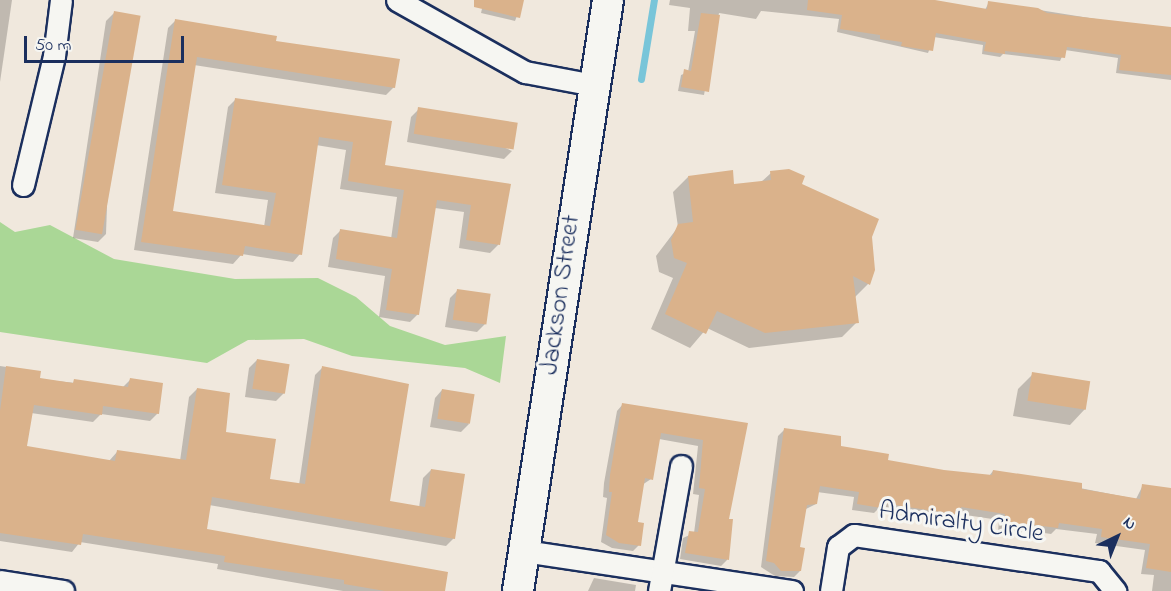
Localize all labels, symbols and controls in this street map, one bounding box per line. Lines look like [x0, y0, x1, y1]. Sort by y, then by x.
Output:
scale bar [27, 24, 188, 62]
text: 50 m [35, 33, 72, 59]
street label: Jackson Street [535, 213, 589, 377]
street label: Admiralty Circle [877, 497, 1045, 551]
north arrow [1087, 507, 1147, 567]
text: N [1117, 511, 1141, 536]

